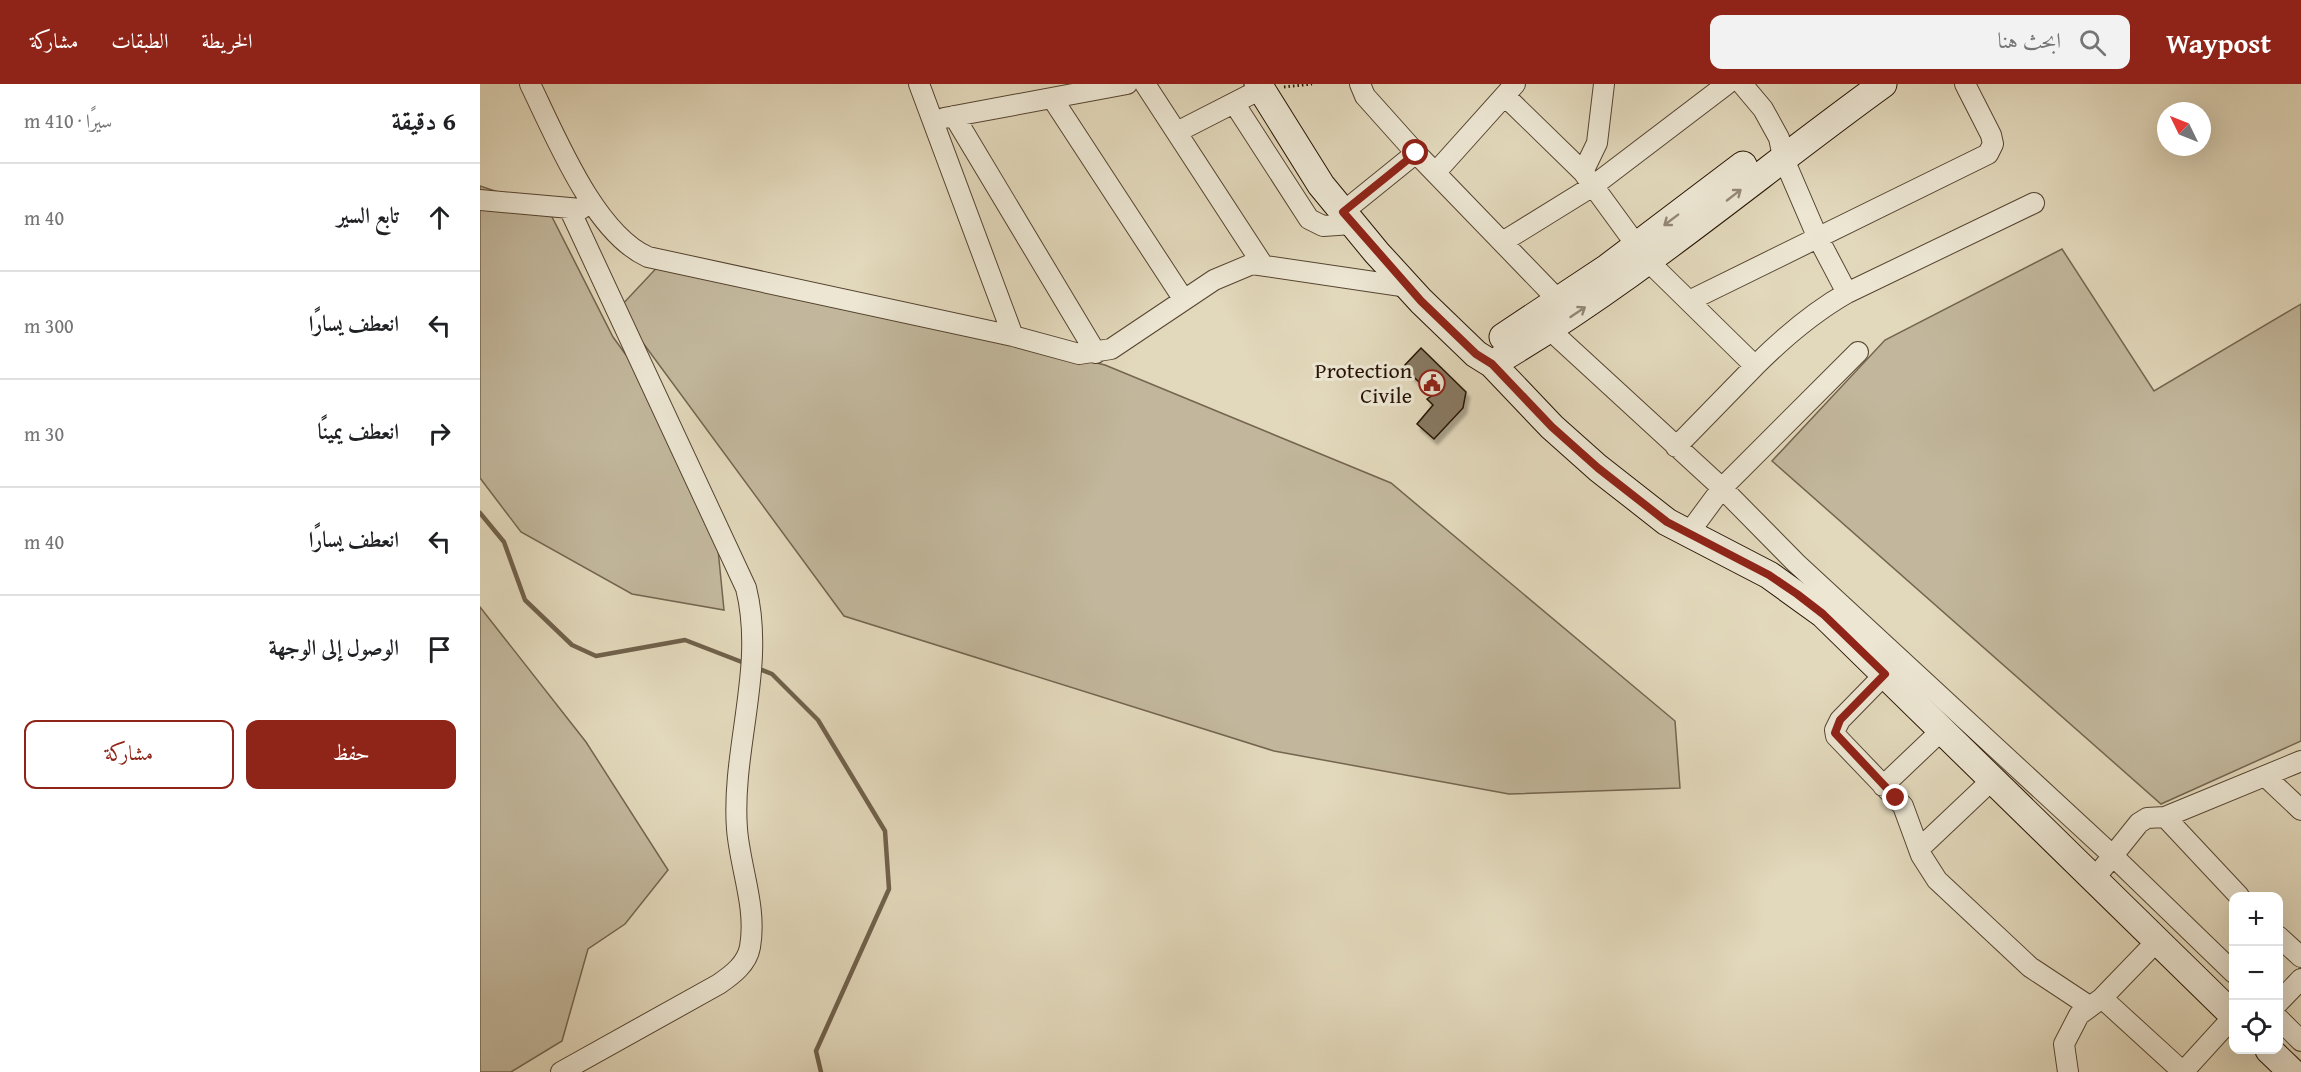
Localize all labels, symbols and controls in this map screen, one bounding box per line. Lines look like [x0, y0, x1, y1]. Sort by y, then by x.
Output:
search box [1710, 15, 2130, 69]
text: Waypost [2166, 22, 2271, 63]
text: ابحث هنا [1998, 24, 2061, 56]
text: مشاركة [30, 25, 78, 56]
text: الطبقات [111, 25, 168, 56]
text: الخريطة [201, 25, 253, 56]
icon: search [2076, 26, 2109, 59]
text: 6 دقيقة [391, 101, 456, 140]
north arrow [2157, 102, 2211, 156]
text: سيرًا · 410 m [24, 106, 112, 135]
route start [1402, 139, 1428, 165]
one-way arrow [1726, 189, 1742, 202]
text: تابع السير [337, 199, 399, 231]
icon: ahead [423, 201, 456, 234]
text: 40 m [24, 203, 64, 232]
one-way arrow [1663, 214, 1679, 226]
one-way arrow [1569, 305, 1586, 317]
text: انعطف يسارًا [309, 307, 399, 339]
icon: left [423, 309, 456, 342]
text: 300 m [24, 311, 74, 340]
place label: Protection Civile [1315, 354, 1413, 411]
public building icon: Protection Civile [1417, 368, 1447, 398]
text: انعطف يمينًا [318, 415, 399, 447]
icon: right [423, 417, 456, 450]
text: 30 m [24, 419, 64, 448]
text: انعطف يسارًا [309, 523, 399, 555]
icon: left [423, 525, 456, 558]
text: 40 m [24, 527, 64, 556]
text: الوصول إلى الوجهة [269, 631, 399, 663]
icon: arrive [423, 633, 456, 666]
button: مشاركة [24, 720, 234, 789]
button: حفظ [246, 720, 456, 789]
route end [1882, 784, 1908, 810]
map controls [2229, 892, 2283, 1054]
button: + [2229, 892, 2283, 946]
button: − [2229, 946, 2283, 1000]
button: locate [2229, 1000, 2283, 1054]

